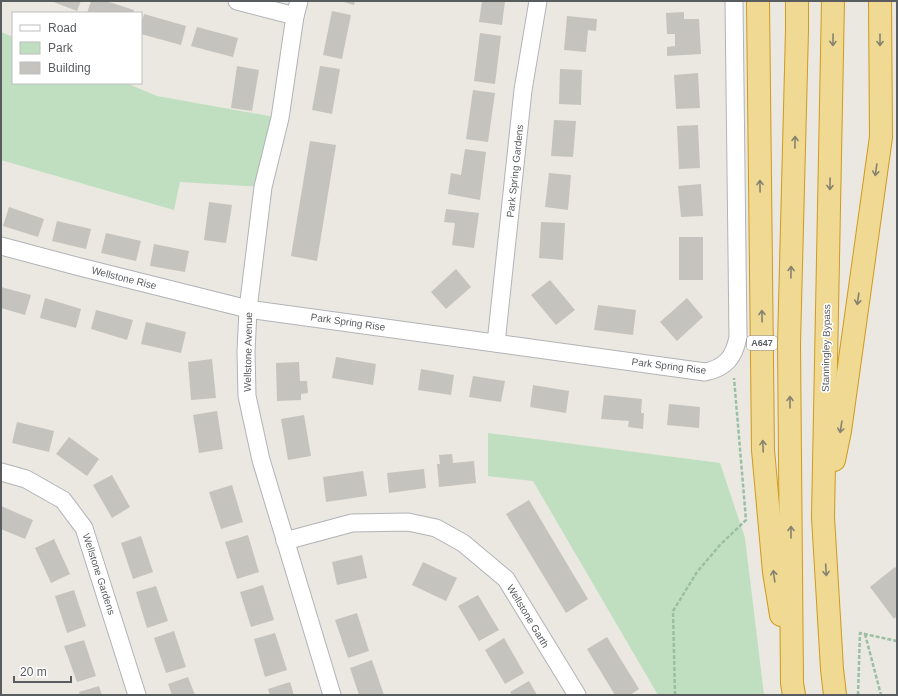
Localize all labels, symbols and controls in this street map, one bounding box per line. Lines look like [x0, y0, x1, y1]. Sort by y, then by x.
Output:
legend [12, 12, 142, 84]
text: Road [48, 21, 77, 35]
one-way arrow [829, 33, 837, 46]
one-way arrow [876, 33, 884, 46]
text: Park [48, 41, 74, 55]
text: Building [48, 61, 91, 75]
street label: Park Spring Gardens [505, 124, 525, 218]
one-way arrow [791, 136, 798, 149]
one-way arrow [872, 163, 880, 176]
one-way arrow [826, 177, 834, 190]
one-way arrow [756, 180, 764, 193]
street label: Wellstone Rise [90, 265, 158, 291]
one-way arrow [787, 266, 795, 279]
one-way arrow [855, 292, 862, 305]
street label: Stanningley Bypass [820, 304, 832, 392]
one-way arrow [758, 310, 765, 323]
street label: Park Spring Rise [310, 311, 386, 333]
street label: Wellstone Avenue [242, 312, 254, 392]
road number: A647 [747, 336, 777, 350]
street label: Park Spring Rise [631, 356, 707, 376]
one-way arrow [786, 396, 794, 409]
one-way arrow [837, 420, 845, 433]
one-way arrow [759, 440, 767, 453]
one-way arrow [787, 526, 795, 539]
street label: Wellstone Gardens [81, 532, 117, 616]
one-way arrow [822, 563, 830, 576]
one-way arrow [770, 569, 778, 582]
street label: Wellstone Garth [505, 583, 551, 649]
scale bar [14, 658, 71, 684]
text: 20 m [20, 665, 47, 679]

